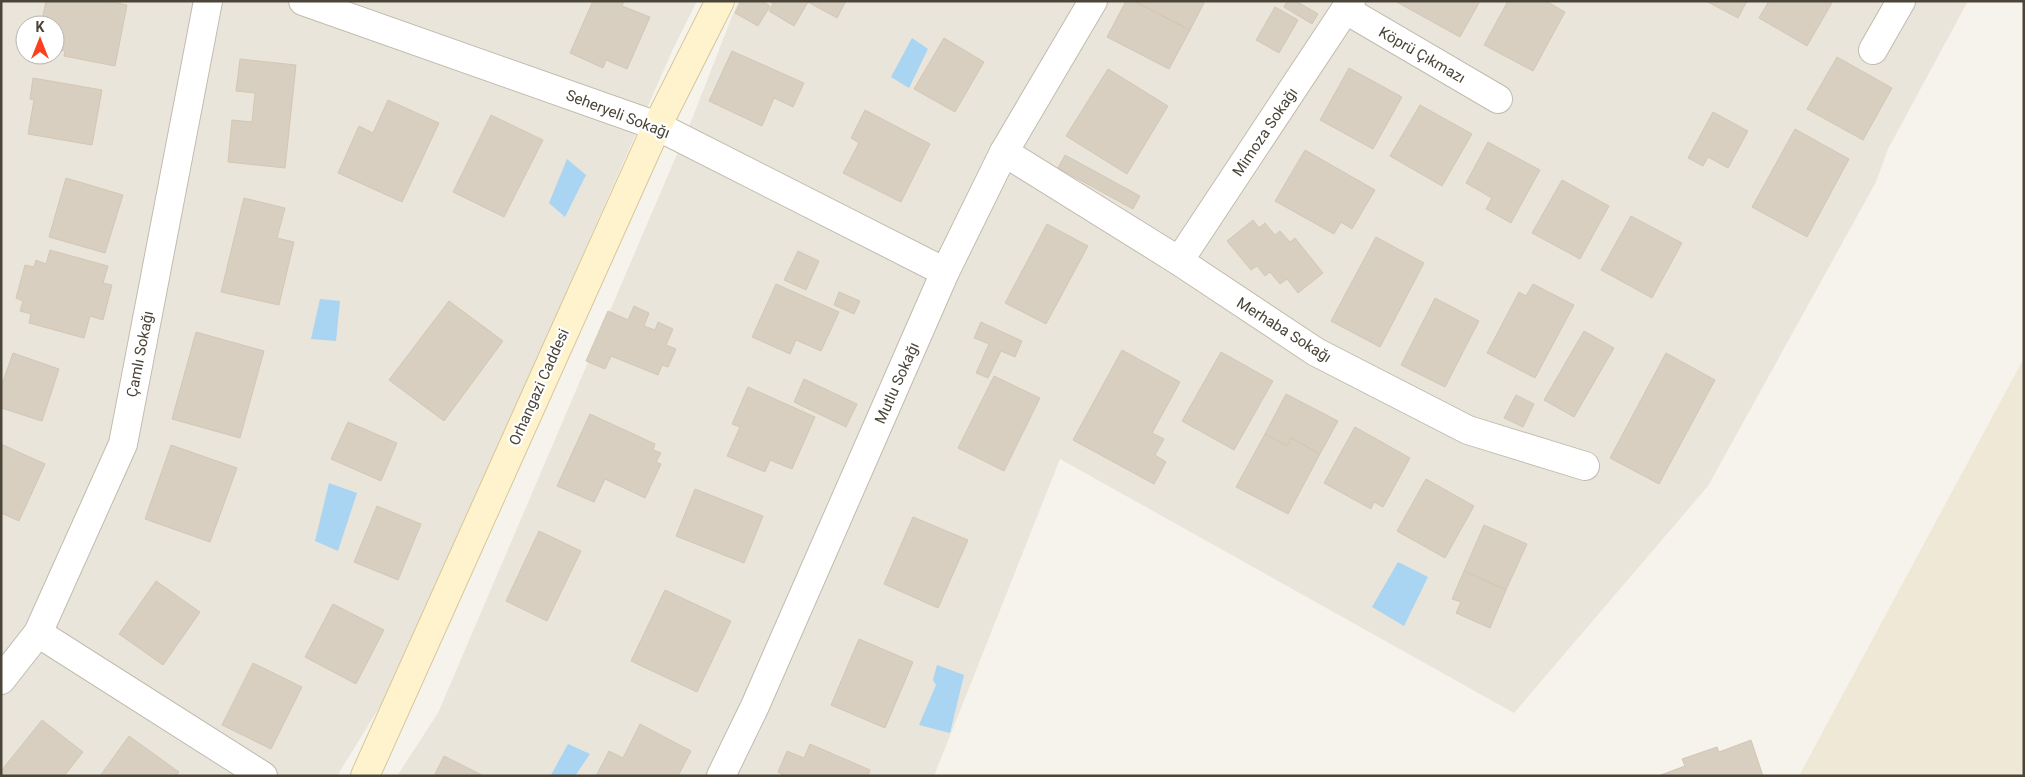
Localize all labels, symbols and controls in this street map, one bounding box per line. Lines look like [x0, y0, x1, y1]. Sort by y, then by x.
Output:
north arrow [15, 15, 65, 65]
text: K [36, 19, 45, 35]
street label: Köprü Çıkmazı [1376, 23, 1468, 87]
street label: Mimoza Sokağı [1229, 84, 1301, 180]
street label: Seheryeli Sokağı [564, 86, 672, 142]
street label: Merhaba Sokağı [1233, 294, 1335, 366]
street label: Çamlı Sokağı [123, 309, 157, 399]
street label: Orhangazi Caddesi [505, 326, 573, 448]
street label: Mutlu Sokağı [871, 339, 923, 427]

